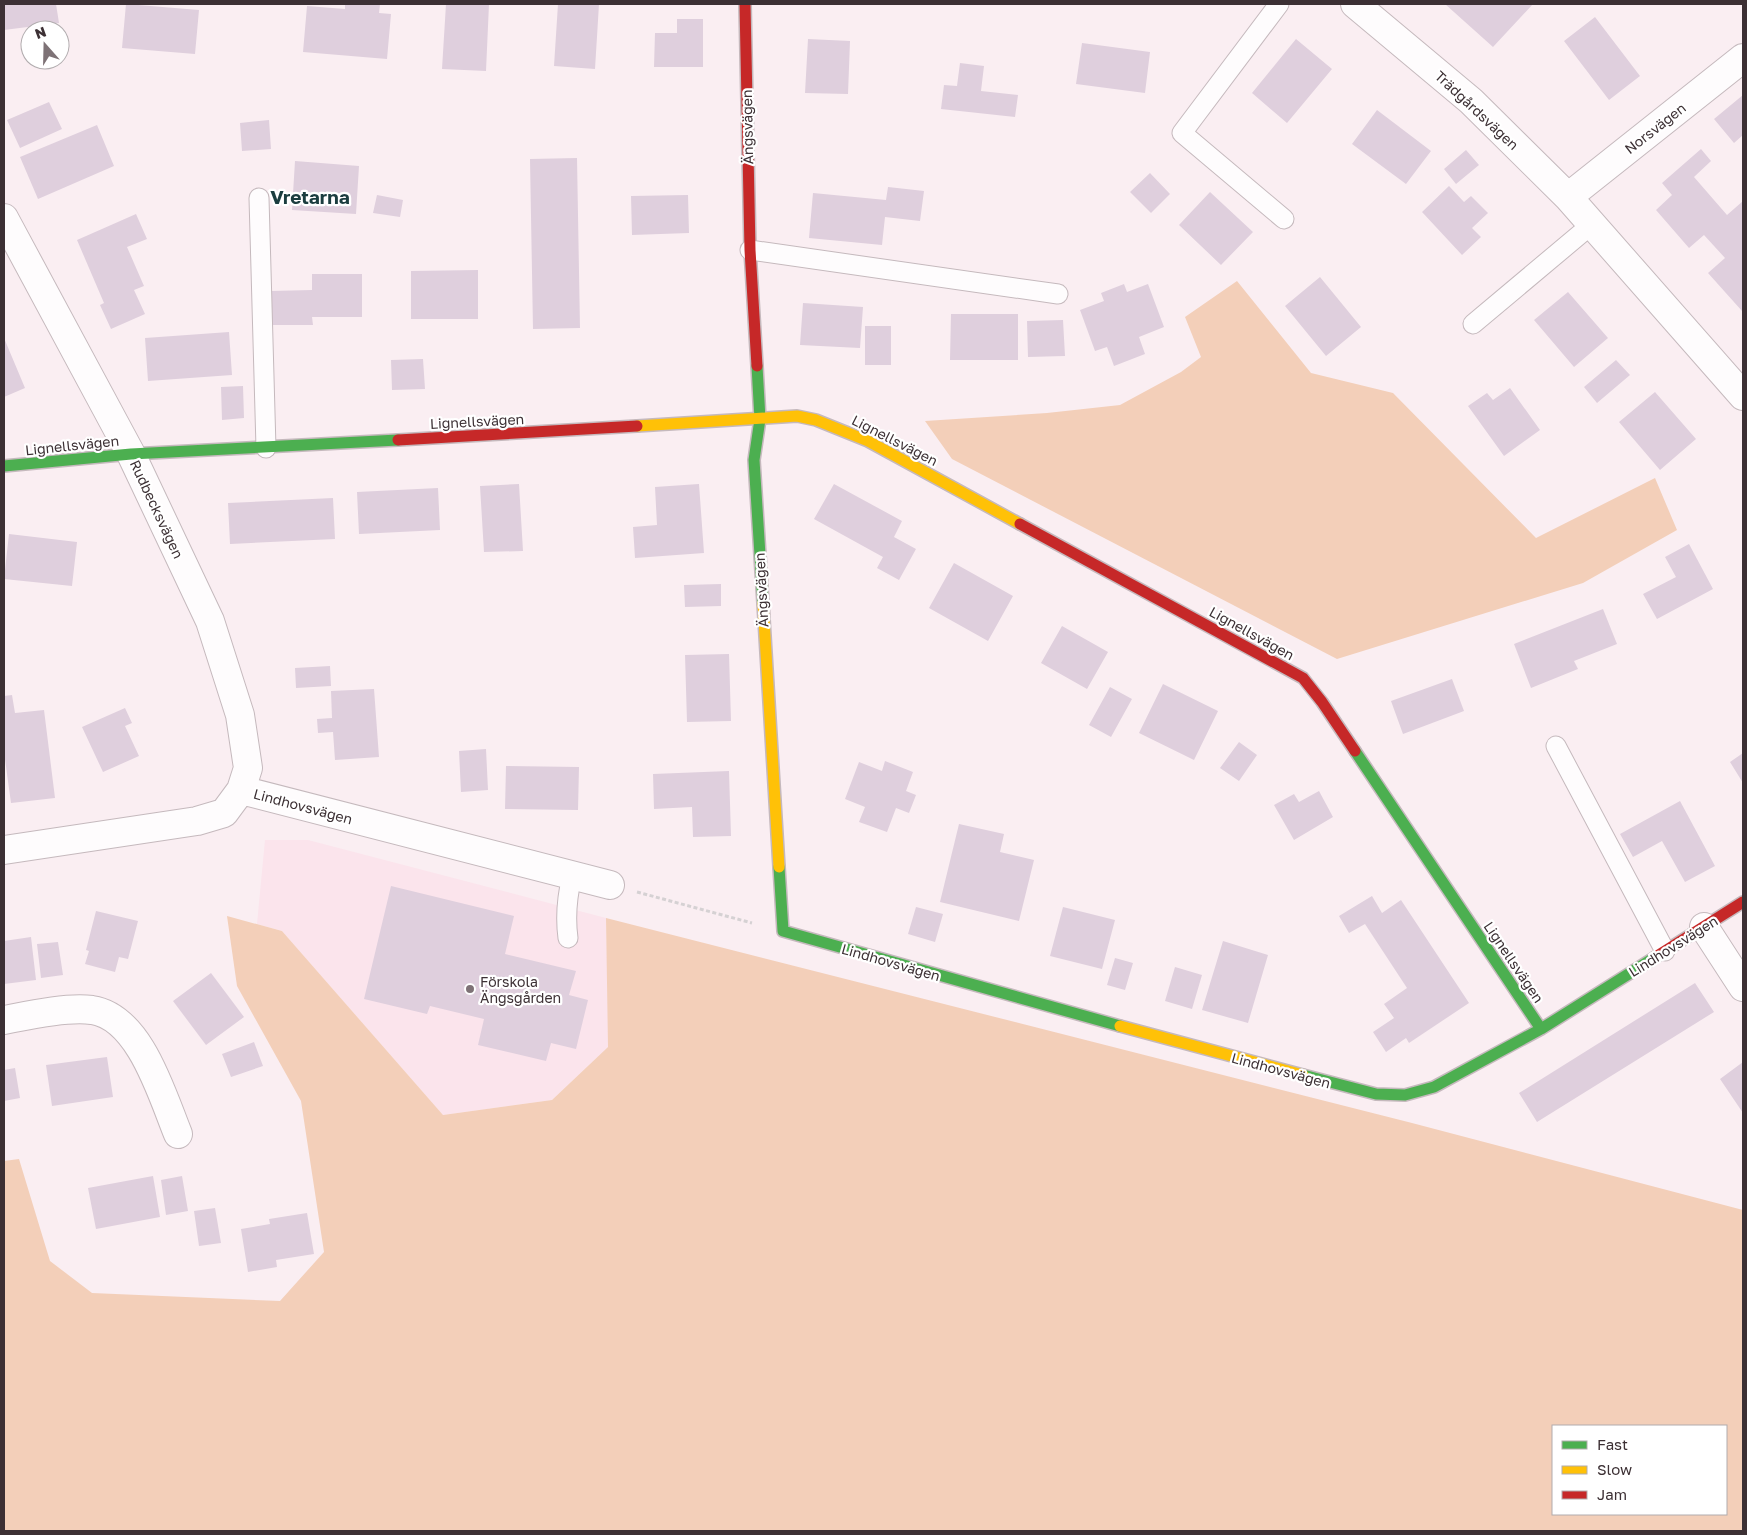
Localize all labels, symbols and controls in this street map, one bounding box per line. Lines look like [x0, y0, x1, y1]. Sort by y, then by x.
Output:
north arrow [20, 20, 70, 70]
text: N [32, 23, 48, 42]
street label: Trädgårdsvägen [1432, 67, 1522, 153]
street label: Ängsvägen [738, 89, 756, 165]
street label: Norsvägen [1621, 99, 1689, 157]
district label: Vretarna [270, 185, 350, 208]
street label: Lignellsvägen [429, 410, 525, 432]
street label: Lignellsvägen [849, 411, 941, 469]
street label: Lignellsvägen [24, 432, 120, 458]
street label: Rudbecksvägen [127, 457, 187, 561]
street label: Ängsvägen [751, 552, 771, 628]
street label: Lignellsvägen [1207, 603, 1297, 663]
street label: Lindhovsvägen [252, 785, 354, 827]
street label: Lindhovsvägen [1625, 912, 1721, 980]
street label: Lignellsvägen [1481, 918, 1547, 1006]
street label: Lindhovsvägen [840, 940, 942, 984]
place label: Förskola Ängsgården [480, 973, 561, 1006]
marker: Förskola Ängsgården [464, 983, 476, 995]
street label: Lindhovsvägen [1230, 1049, 1332, 1091]
legend [1552, 1425, 1727, 1515]
text: Fast [1597, 1435, 1628, 1453]
text: Slow [1597, 1460, 1632, 1478]
text: Jam [1597, 1485, 1627, 1503]

